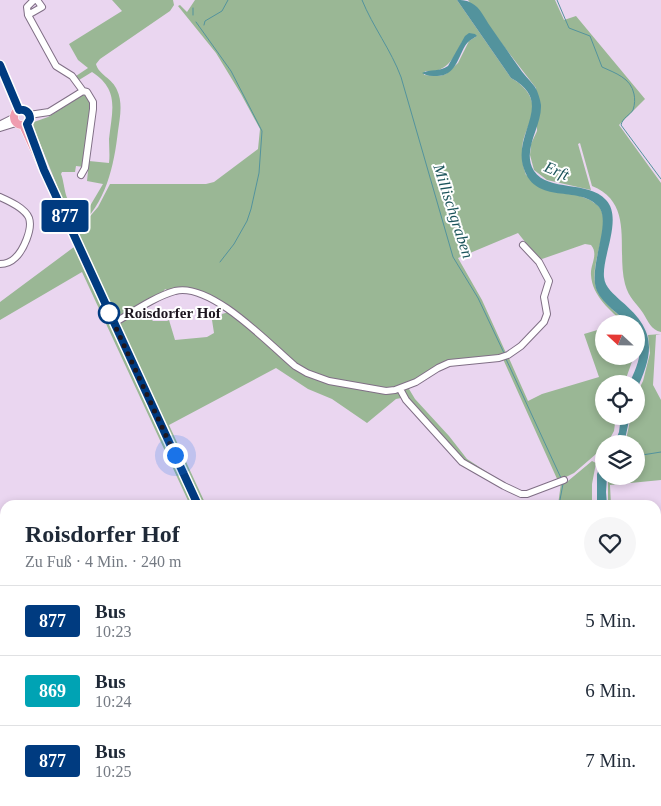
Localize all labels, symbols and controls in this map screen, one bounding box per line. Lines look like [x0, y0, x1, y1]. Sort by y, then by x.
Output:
water label: Erft [541, 157, 572, 184]
water label: Millischgraben [429, 161, 477, 261]
line badge: 877 [36, 200, 94, 232]
text: 877 [52, 206, 79, 226]
marker: Roisdorfer Hof [98, 302, 120, 324]
place label: Roisdorfer Hof [124, 305, 222, 321]
north arrow [595, 315, 645, 365]
map controls [595, 315, 645, 485]
button: locate [595, 375, 645, 425]
button: layers [595, 435, 645, 485]
your location [163, 443, 188, 468]
button: heart [584, 517, 636, 569]
text: Roisdorfer Hof [25, 521, 180, 547]
text: Zu Fuß · 4 Min. · 240 m [25, 553, 181, 570]
text: Bus [95, 601, 126, 622]
text: 5 Min. [585, 610, 636, 631]
text: 877 [39, 611, 66, 631]
text: 10:23 [95, 623, 131, 640]
text: Bus [95, 671, 126, 692]
text: 6 Min. [585, 680, 636, 701]
text: 869 [39, 681, 66, 701]
text: 10:24 [95, 693, 131, 710]
text: Bus [95, 741, 126, 762]
text: 7 Min. [585, 750, 636, 771]
text: 877 [39, 751, 66, 771]
text: 10:25 [95, 763, 131, 780]

